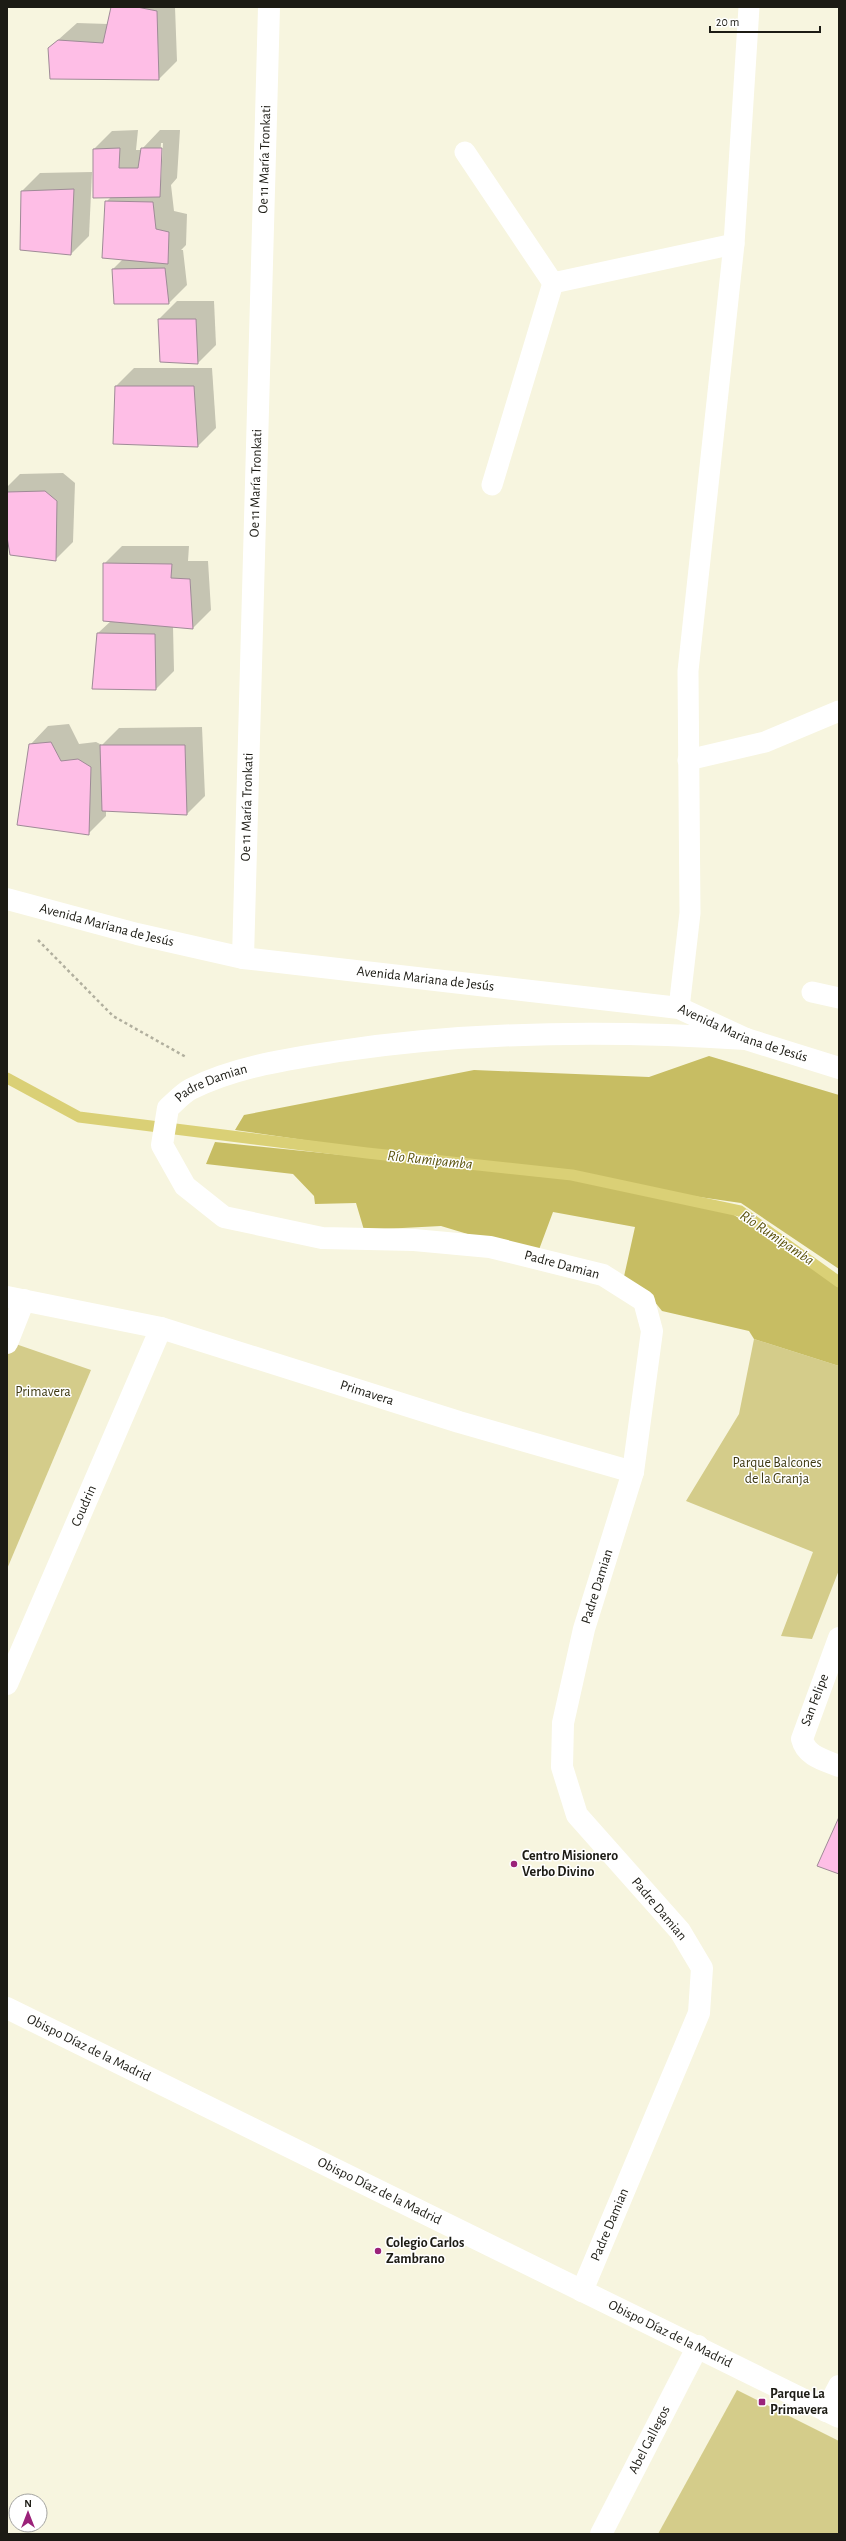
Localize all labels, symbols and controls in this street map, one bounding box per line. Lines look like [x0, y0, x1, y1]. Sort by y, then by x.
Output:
scale bar [710, 8, 820, 34]
text: 20 m [716, 16, 739, 28]
street label: Oe 11 María Tronkati [256, 105, 273, 214]
street label: Oe 11 María Tronkati [248, 429, 264, 538]
street label: Oe 11 María Tronkati [239, 753, 256, 861]
street label: Avenida Mariana de Jesús [38, 901, 175, 949]
street label: Avenida Mariana de Jesús [356, 964, 495, 994]
street label: Avenida Mariana de Jesús [676, 1002, 809, 1065]
street label: Padre Damian [172, 1062, 249, 1105]
water label: Río Rumipamba [387, 1148, 473, 1172]
water label: Río Rumipamba [737, 1208, 817, 1268]
street label: Padre Damian [523, 1248, 601, 1282]
street label: Primavera [338, 1378, 396, 1408]
park label: Primavera [15, 1385, 71, 1399]
park label: Parque Balcones de la Granja [732, 1456, 822, 1486]
street label: Coudrin [69, 1483, 99, 1529]
street label: Padre Damian [579, 1547, 615, 1626]
street label: San Felipe [799, 1672, 831, 1728]
place label: Centro Misionero Verbo Divino [522, 1849, 618, 1879]
marker: Centro Misionero Verbo Divino [509, 1859, 519, 1869]
street label: Padre Damian [629, 1875, 689, 1943]
street label: Obispo Díaz de la Madrid [24, 2012, 153, 2084]
street label: Obispo Díaz de la Madrid [315, 2155, 444, 2227]
street label: Padre Damian [588, 2186, 631, 2263]
place label: Colegio Carlos Zambrano [386, 2236, 464, 2266]
marker: Colegio Carlos Zambrano [373, 2246, 383, 2256]
street label: Obispo Díaz de la Madrid [606, 2298, 734, 2370]
place label: Parque La Primavera [770, 2387, 829, 2417]
marker: Parque La Primavera [757, 2397, 767, 2407]
street label: Abel Gallegos [626, 2404, 673, 2476]
north arrow [8, 2493, 48, 2533]
text: N [24, 2498, 32, 2509]

